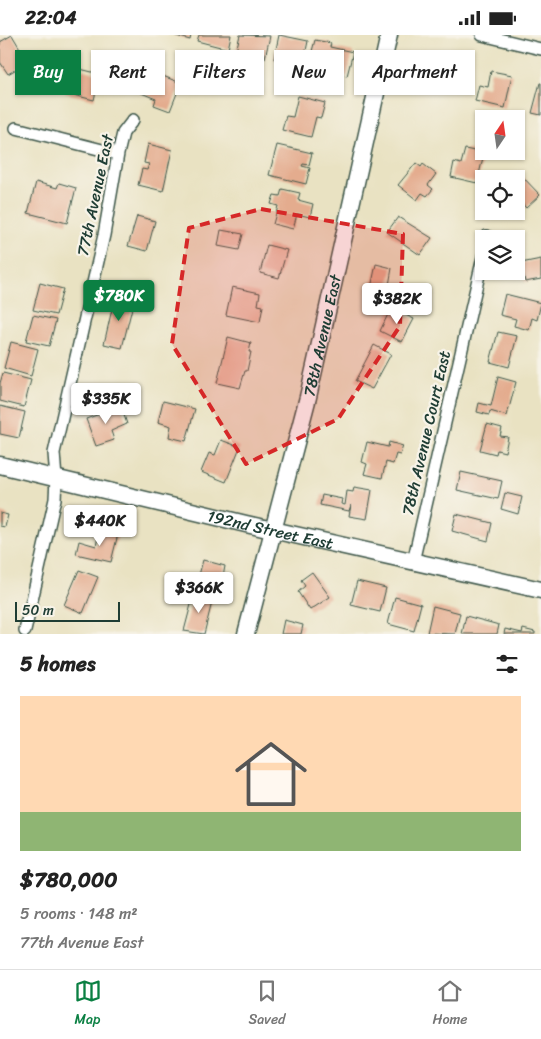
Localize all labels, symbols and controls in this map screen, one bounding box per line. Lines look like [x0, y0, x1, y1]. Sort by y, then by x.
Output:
text: 22:04 [25, 1, 77, 34]
chip: Buy [15, 50, 81, 95]
chip: Rent [91, 50, 165, 95]
chip: Filters [175, 50, 264, 95]
chip: New [274, 50, 344, 95]
chip: Apartment [354, 50, 475, 95]
north arrow [475, 110, 525, 160]
map controls [475, 110, 525, 280]
street label: 77th Avenue East [68, 131, 122, 259]
button: locate [475, 170, 525, 220]
button: layers [475, 230, 525, 280]
street label: 78th Avenue East [294, 271, 350, 399]
pin: $780K [84, 279, 154, 322]
text: $780K [94, 281, 144, 310]
pin: $382K [362, 283, 432, 325]
text: $382K [373, 284, 421, 313]
street label: 78th Avenue Court East [393, 348, 459, 518]
pin: $335K [71, 383, 141, 425]
text: $335K [82, 384, 130, 413]
street label: 192nd Street East [205, 501, 336, 558]
pin: $440K [65, 505, 135, 547]
text: $440K [75, 506, 125, 535]
pin: $366K [164, 571, 234, 614]
text: $366K [175, 573, 223, 602]
text: 50 m [22, 598, 54, 623]
scale bar [15, 599, 120, 622]
text: 5 homes [20, 645, 96, 683]
icon: filters [493, 650, 521, 678]
icon: home [226, 729, 316, 819]
text: $780,000 [20, 861, 118, 899]
text: 5 rooms · 148 m² [20, 899, 137, 928]
text: 77th Avenue East [20, 928, 144, 957]
tab: Map [74, 977, 102, 1032]
tab: Saved [249, 977, 285, 1032]
tab: Home [432, 977, 467, 1032]

